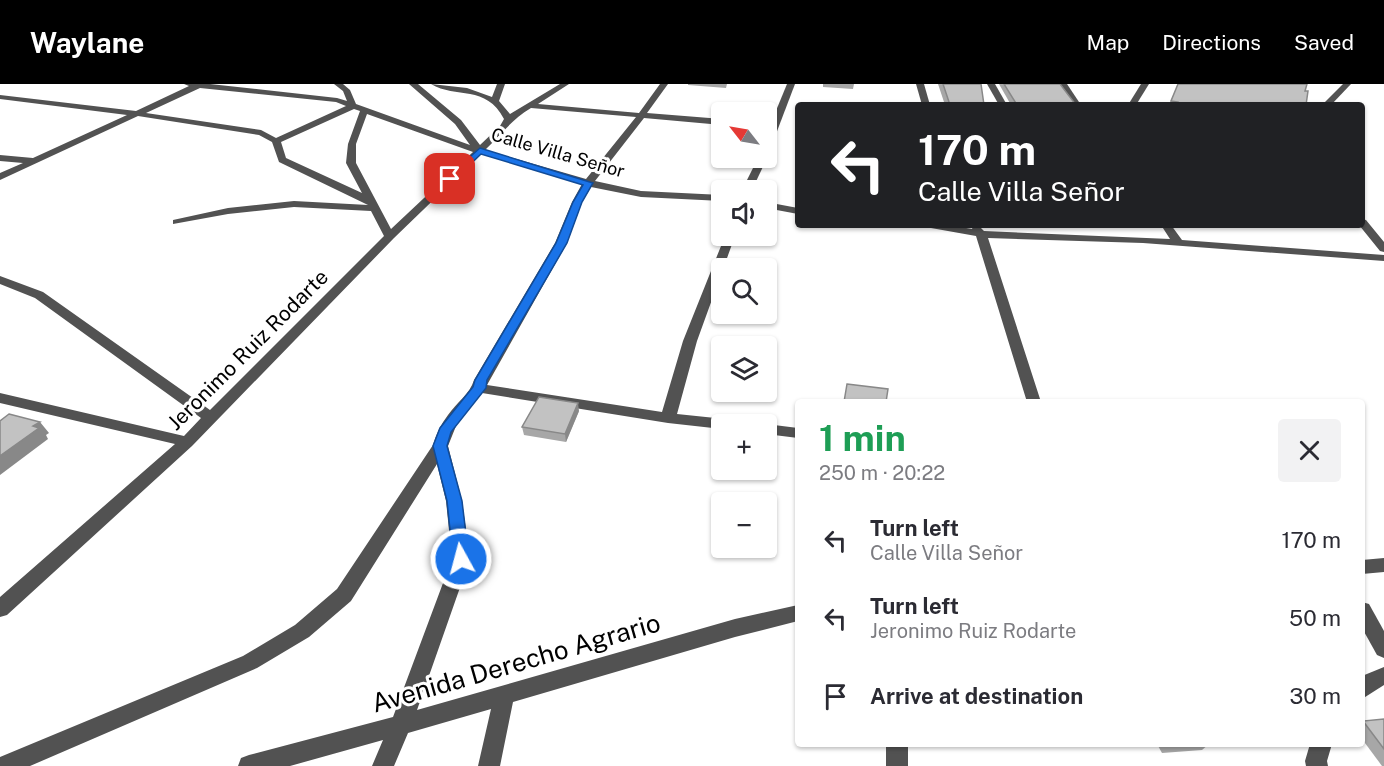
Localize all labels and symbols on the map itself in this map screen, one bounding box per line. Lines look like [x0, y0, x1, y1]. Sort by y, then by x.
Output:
north arrow [711, 102, 777, 168]
street label: Calle Villa Señor [489, 123, 627, 182]
pin [424, 153, 475, 204]
street label: Jeronimo Ruiz Rodarte [162, 264, 333, 435]
position arrow [429, 527, 493, 591]
street label: Avenida Derecho Agrario [368, 606, 664, 719]

